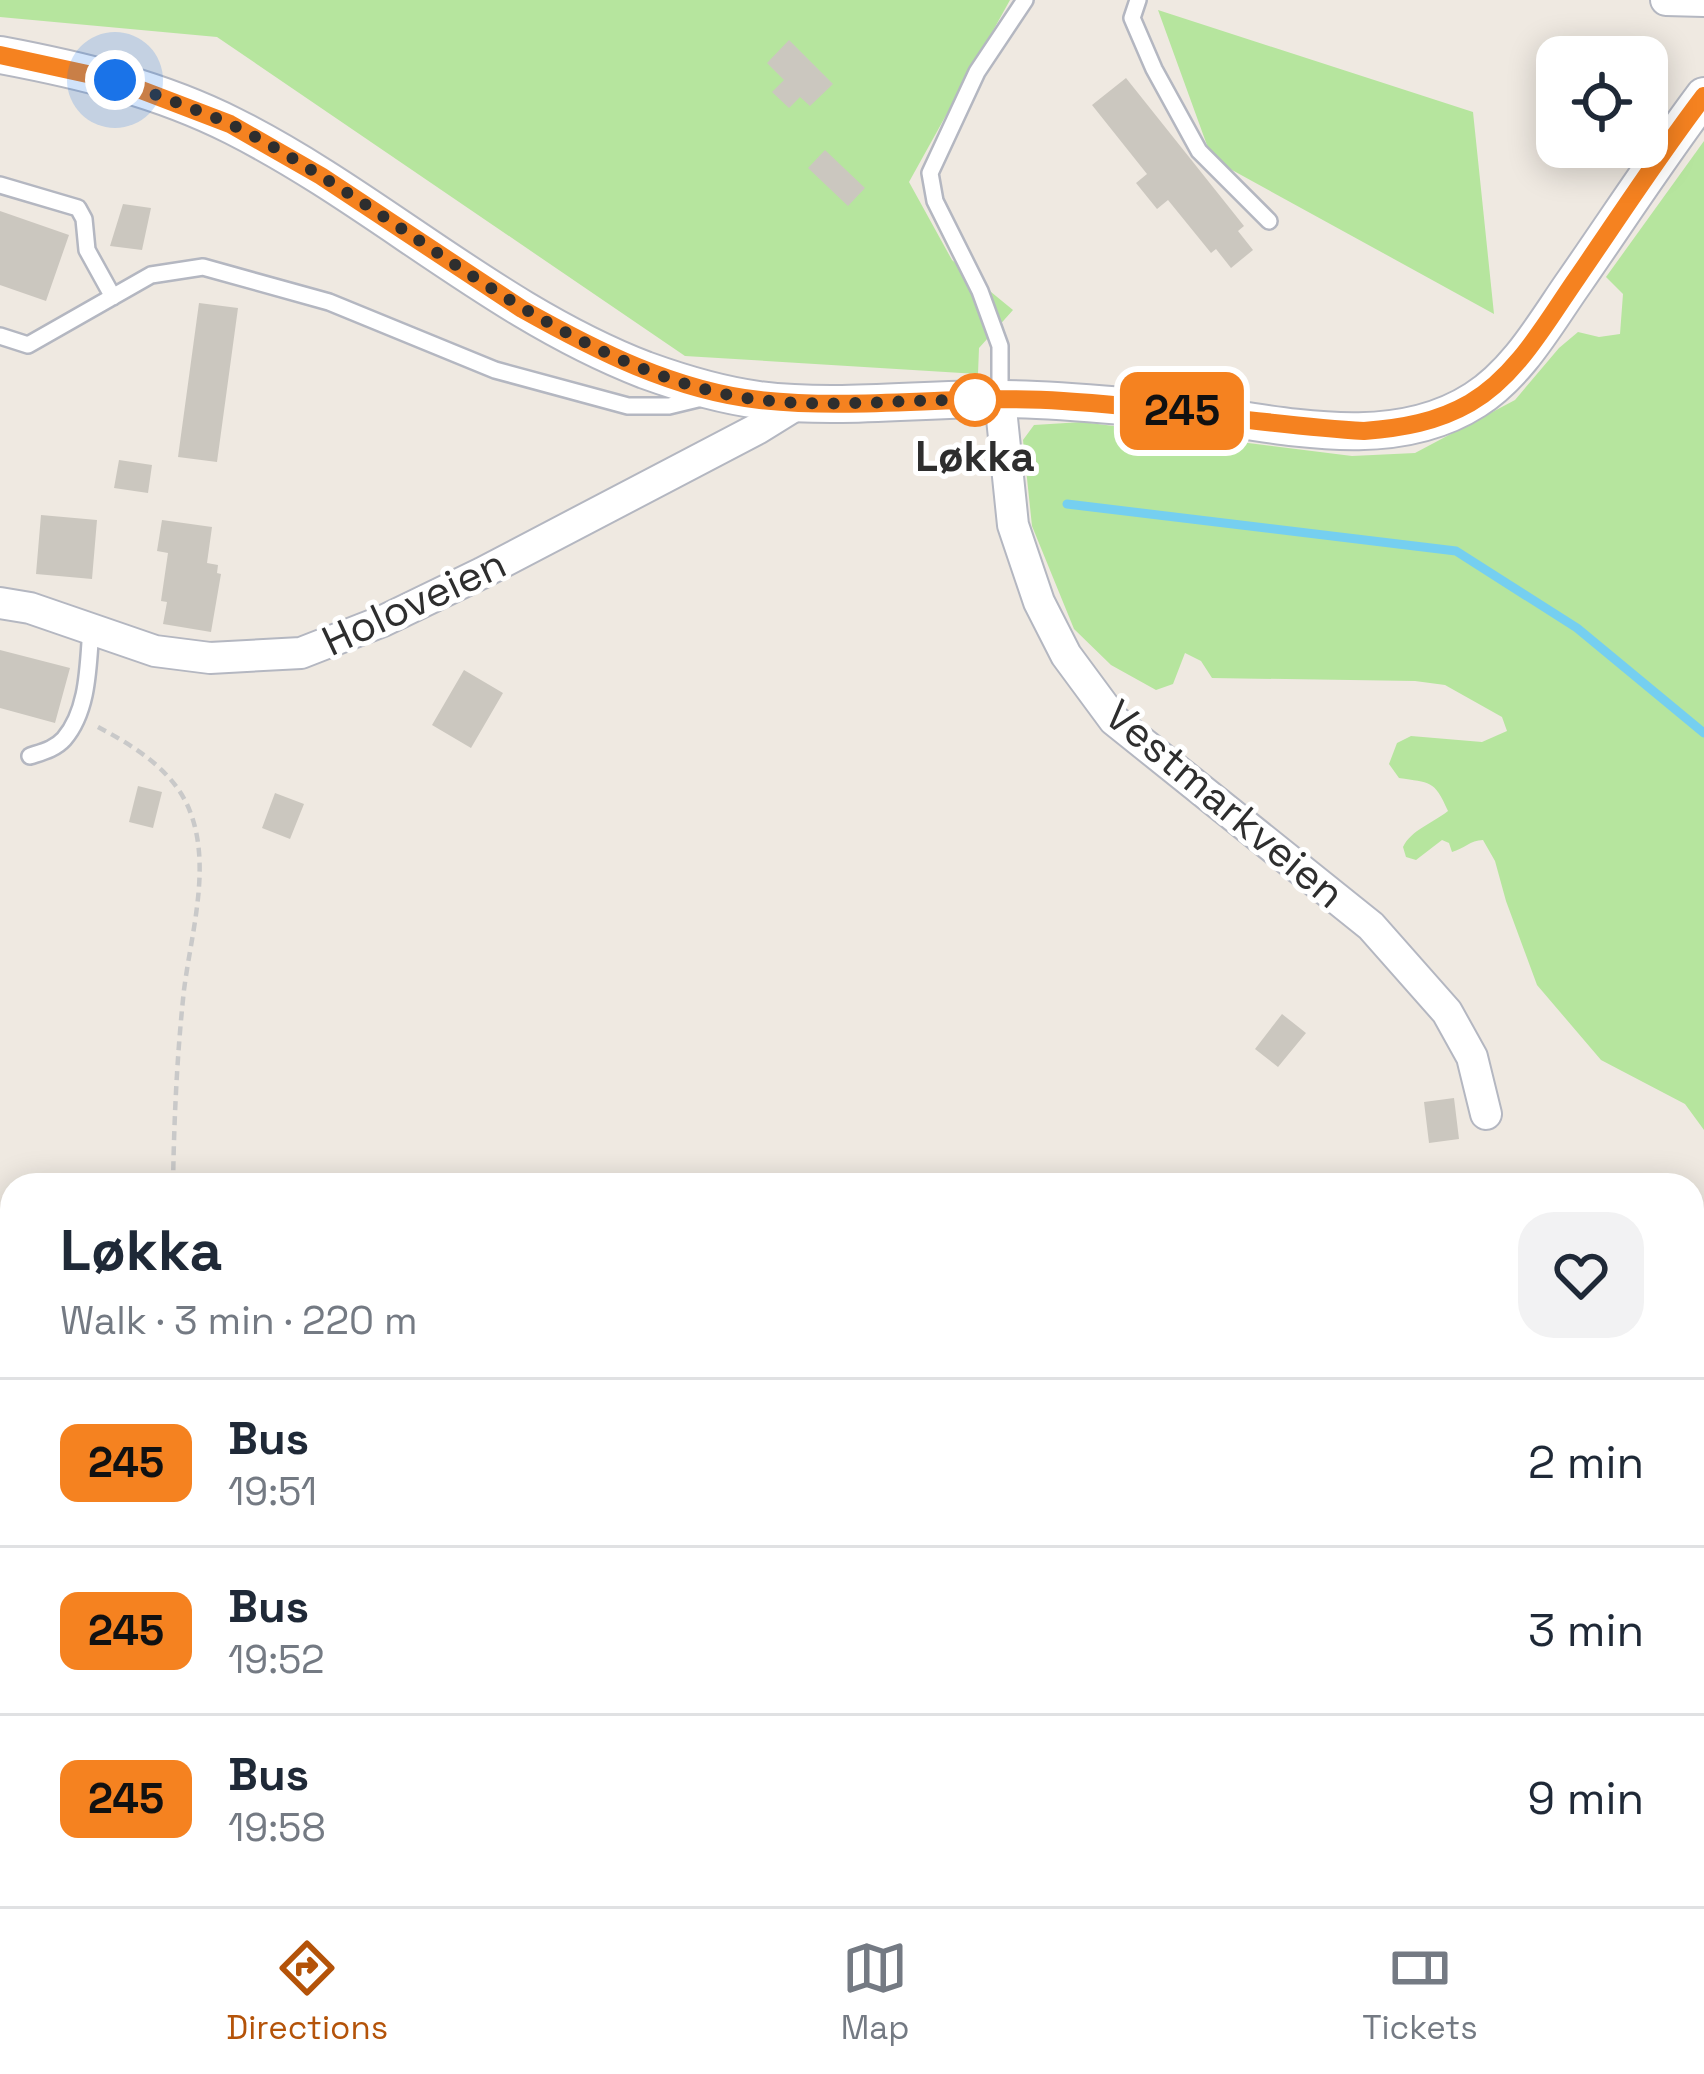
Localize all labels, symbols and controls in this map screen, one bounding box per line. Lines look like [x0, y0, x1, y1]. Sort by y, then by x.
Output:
map controls [1536, 36, 1668, 168]
button: locate [1536, 36, 1668, 168]
your location [85, 50, 145, 110]
line badge: 245 [1113, 372, 1251, 450]
marker: Løkka [950, 375, 1000, 425]
text: 245 [1144, 384, 1220, 437]
place label: Løkka [915, 430, 1035, 483]
street label: Holoveien [314, 536, 514, 668]
street label: Vestmarkveien [1094, 688, 1356, 920]
button: heart [1518, 1212, 1644, 1338]
text: Løkka [60, 1214, 222, 1287]
text: Walk · 3 min · 220 m [60, 1296, 418, 1345]
text: Bus [228, 1410, 309, 1467]
text: 2 min [1528, 1434, 1644, 1491]
text: 245 [88, 1436, 164, 1489]
text: 19:51 [228, 1467, 317, 1516]
text: Bus [228, 1578, 309, 1635]
text: 3 min [1528, 1602, 1644, 1659]
text: 245 [88, 1604, 164, 1657]
text: 19:52 [228, 1635, 325, 1684]
text: Bus [228, 1746, 309, 1803]
text: 9 min [1528, 1770, 1644, 1827]
text: 245 [88, 1772, 164, 1825]
text: 19:58 [228, 1803, 326, 1852]
tab: Directions [226, 1935, 388, 2049]
tab: Map [841, 1935, 910, 2049]
tab: Tickets [1362, 1935, 1478, 2049]

